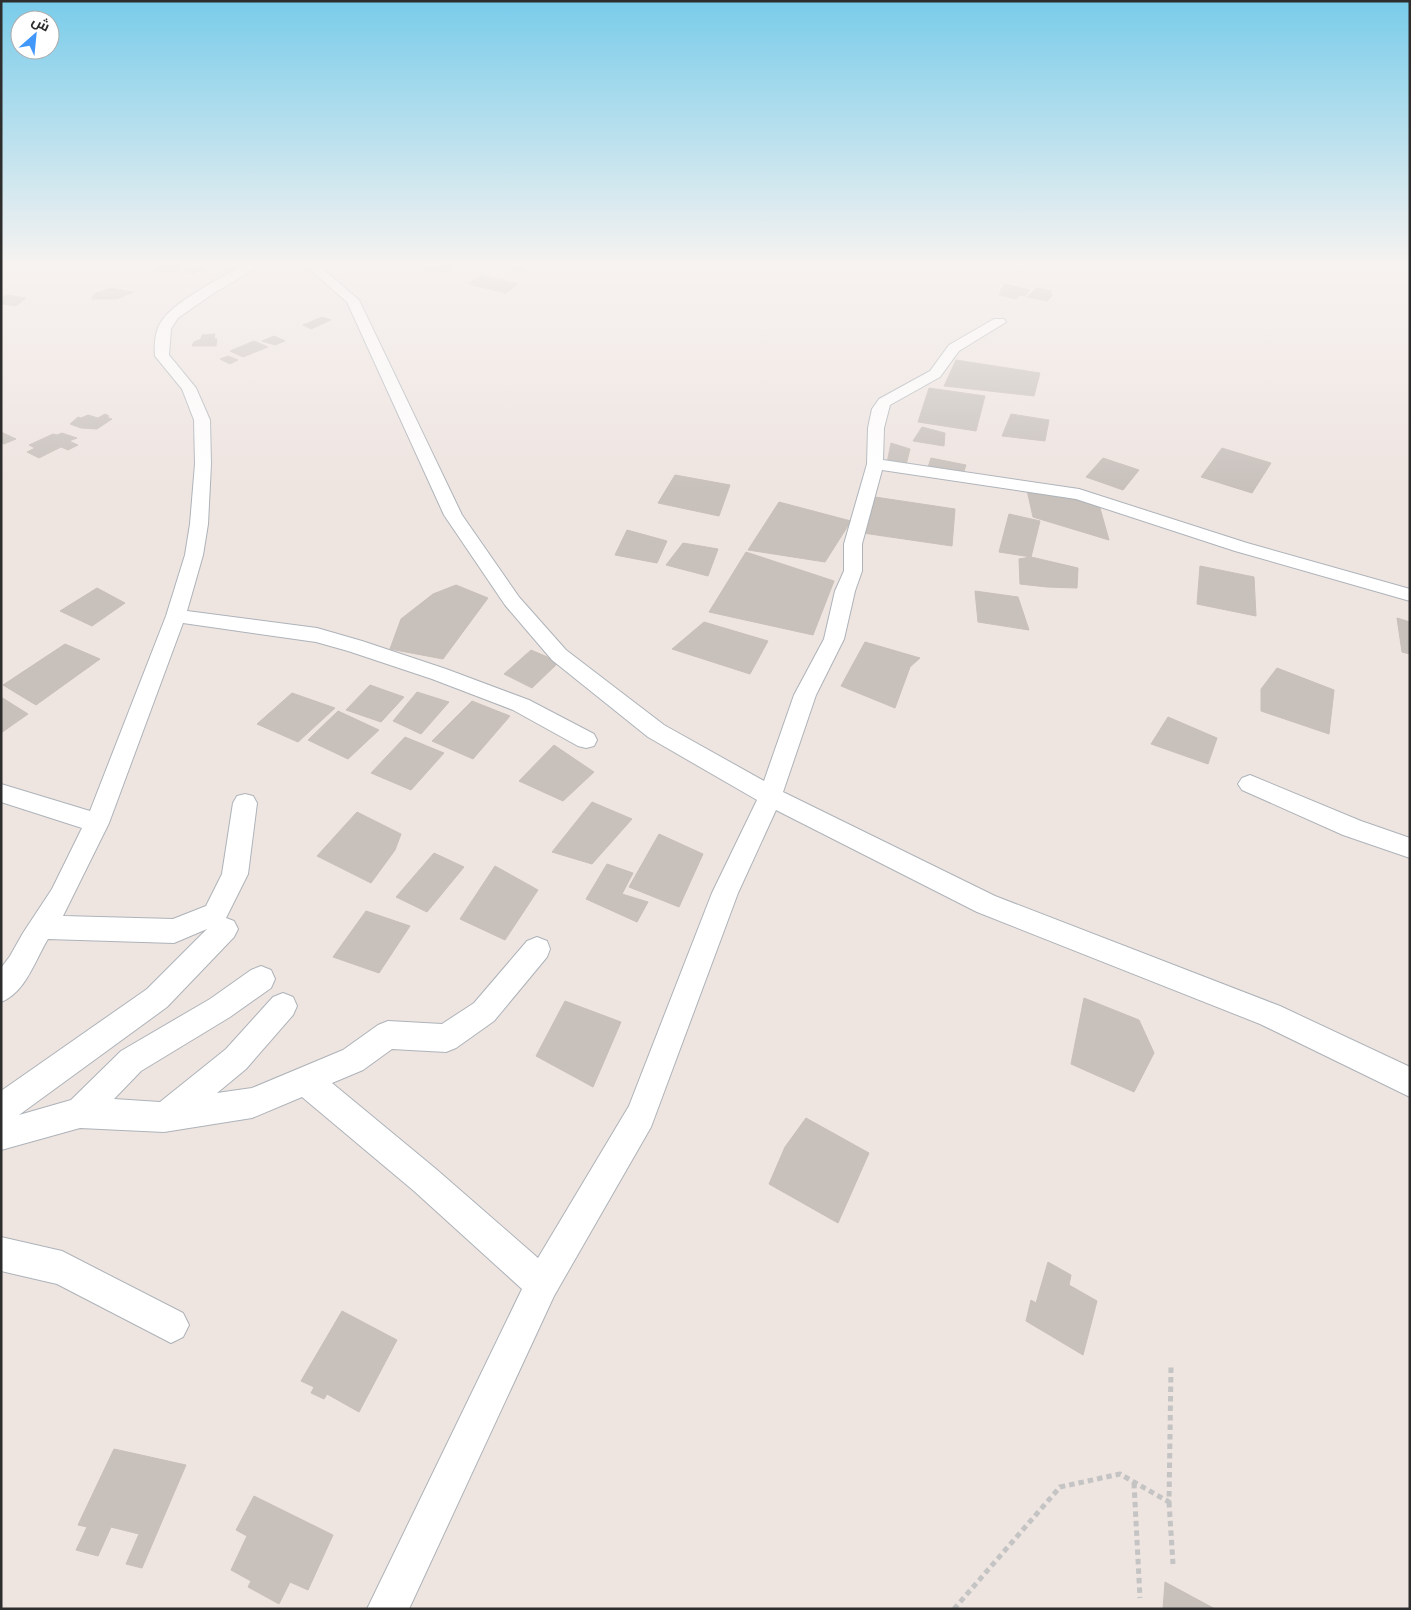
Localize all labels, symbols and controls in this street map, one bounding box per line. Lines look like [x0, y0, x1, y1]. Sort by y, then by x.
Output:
north arrow [10, 10, 60, 60]
text: ش [28, 12, 53, 36]

